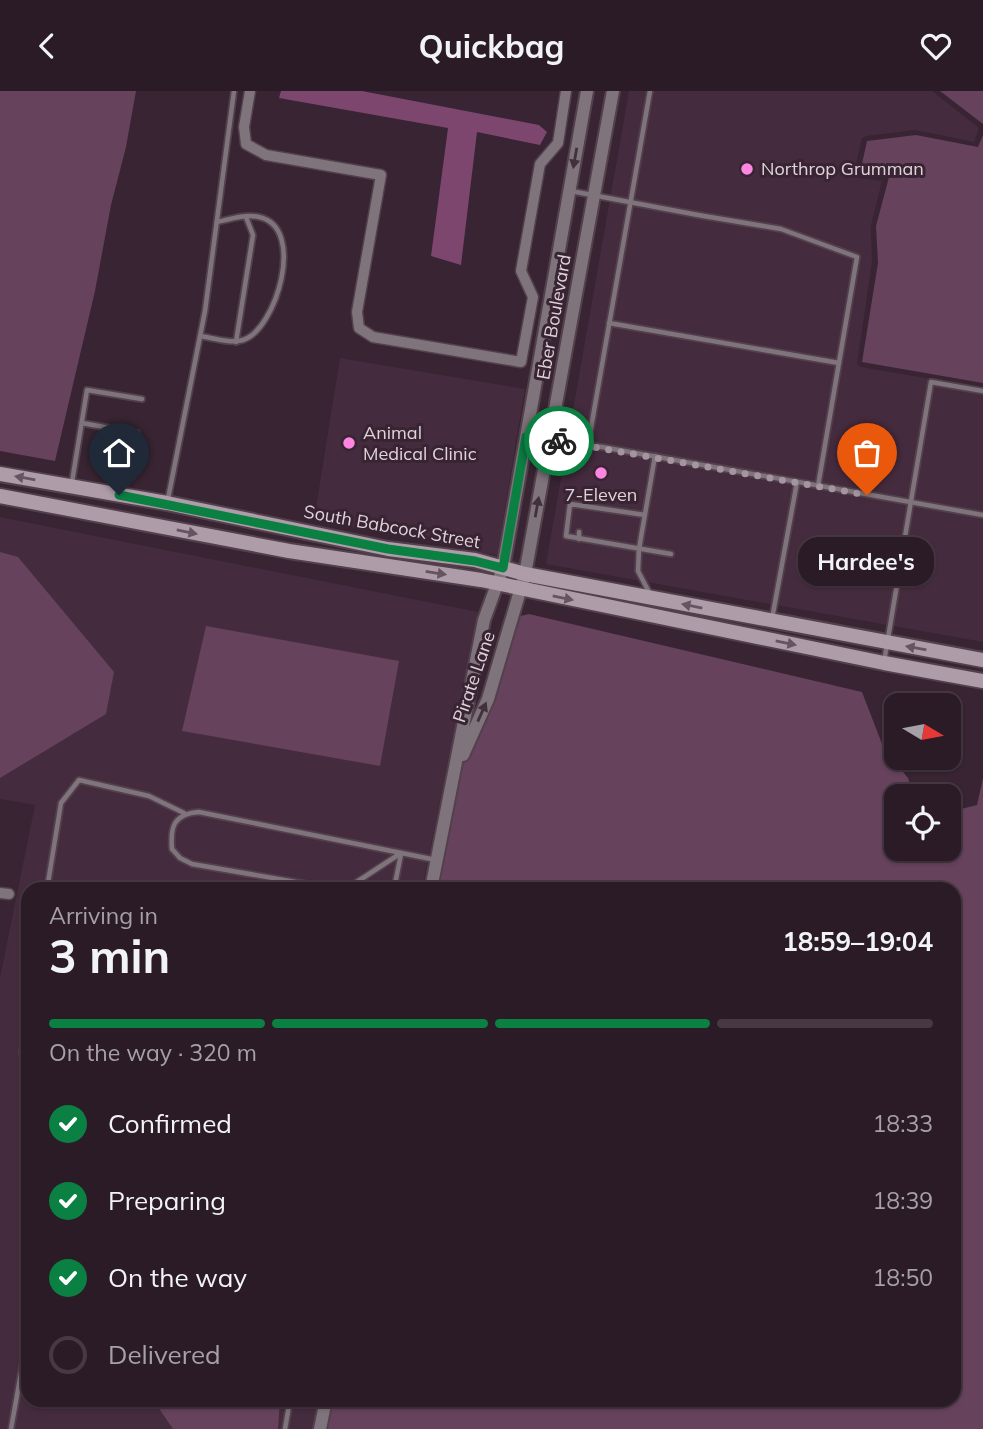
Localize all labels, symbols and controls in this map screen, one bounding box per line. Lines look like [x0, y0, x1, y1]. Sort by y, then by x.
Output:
text: Quickbag [419, 26, 564, 66]
icon: back [28, 27, 66, 65]
icon: heart [917, 27, 955, 65]
one-way arrow [570, 147, 581, 169]
place label: Northrop Grumman [761, 157, 924, 180]
marker: Northrop Grumman [739, 161, 755, 177]
street label: Eber Boulevard [531, 253, 576, 381]
courier [524, 406, 594, 476]
place label: Animal Medical Clinic [363, 421, 477, 465]
icon: bike [540, 422, 578, 460]
pin [89, 423, 149, 495]
pin [837, 423, 897, 495]
icon: home [100, 434, 138, 472]
icon: bag [848, 434, 886, 472]
marker: Animal Medical Clinic [341, 435, 357, 451]
marker: 7-Eleven [593, 465, 609, 481]
one-way arrow [14, 472, 36, 483]
place label: 7-Eleven [565, 483, 637, 506]
one-way arrow [532, 496, 543, 518]
street label: South Babcock Street [302, 500, 482, 553]
one-way arrow [176, 526, 198, 537]
callout: Hardee's [799, 537, 935, 586]
text: Hardee's [817, 547, 915, 576]
one-way arrow [426, 568, 448, 579]
one-way arrow [552, 592, 574, 603]
one-way arrow [681, 600, 703, 611]
street label: Pirate Lane [447, 628, 500, 725]
one-way arrow [775, 638, 797, 649]
one-way arrow [905, 642, 927, 653]
north arrow [884, 693, 961, 770]
map controls [884, 693, 961, 861]
one-way arrow [476, 702, 488, 722]
button: locate [884, 784, 961, 861]
text: Arriving in [49, 901, 158, 930]
text: 18:59–19:04 [782, 925, 933, 958]
text: 3 min [49, 927, 170, 985]
text: On the way · 320 m [49, 1038, 257, 1067]
icon: check [49, 1105, 87, 1143]
text: Confirmed [108, 1107, 232, 1140]
text: 18:33 [873, 1109, 933, 1138]
icon: check [49, 1182, 87, 1220]
text: Preparing [108, 1184, 226, 1217]
text: 18:39 [873, 1186, 933, 1215]
icon: check [49, 1259, 87, 1297]
text: On the way [108, 1261, 247, 1294]
text: 18:50 [873, 1263, 933, 1292]
text: Delivered [108, 1338, 221, 1371]

